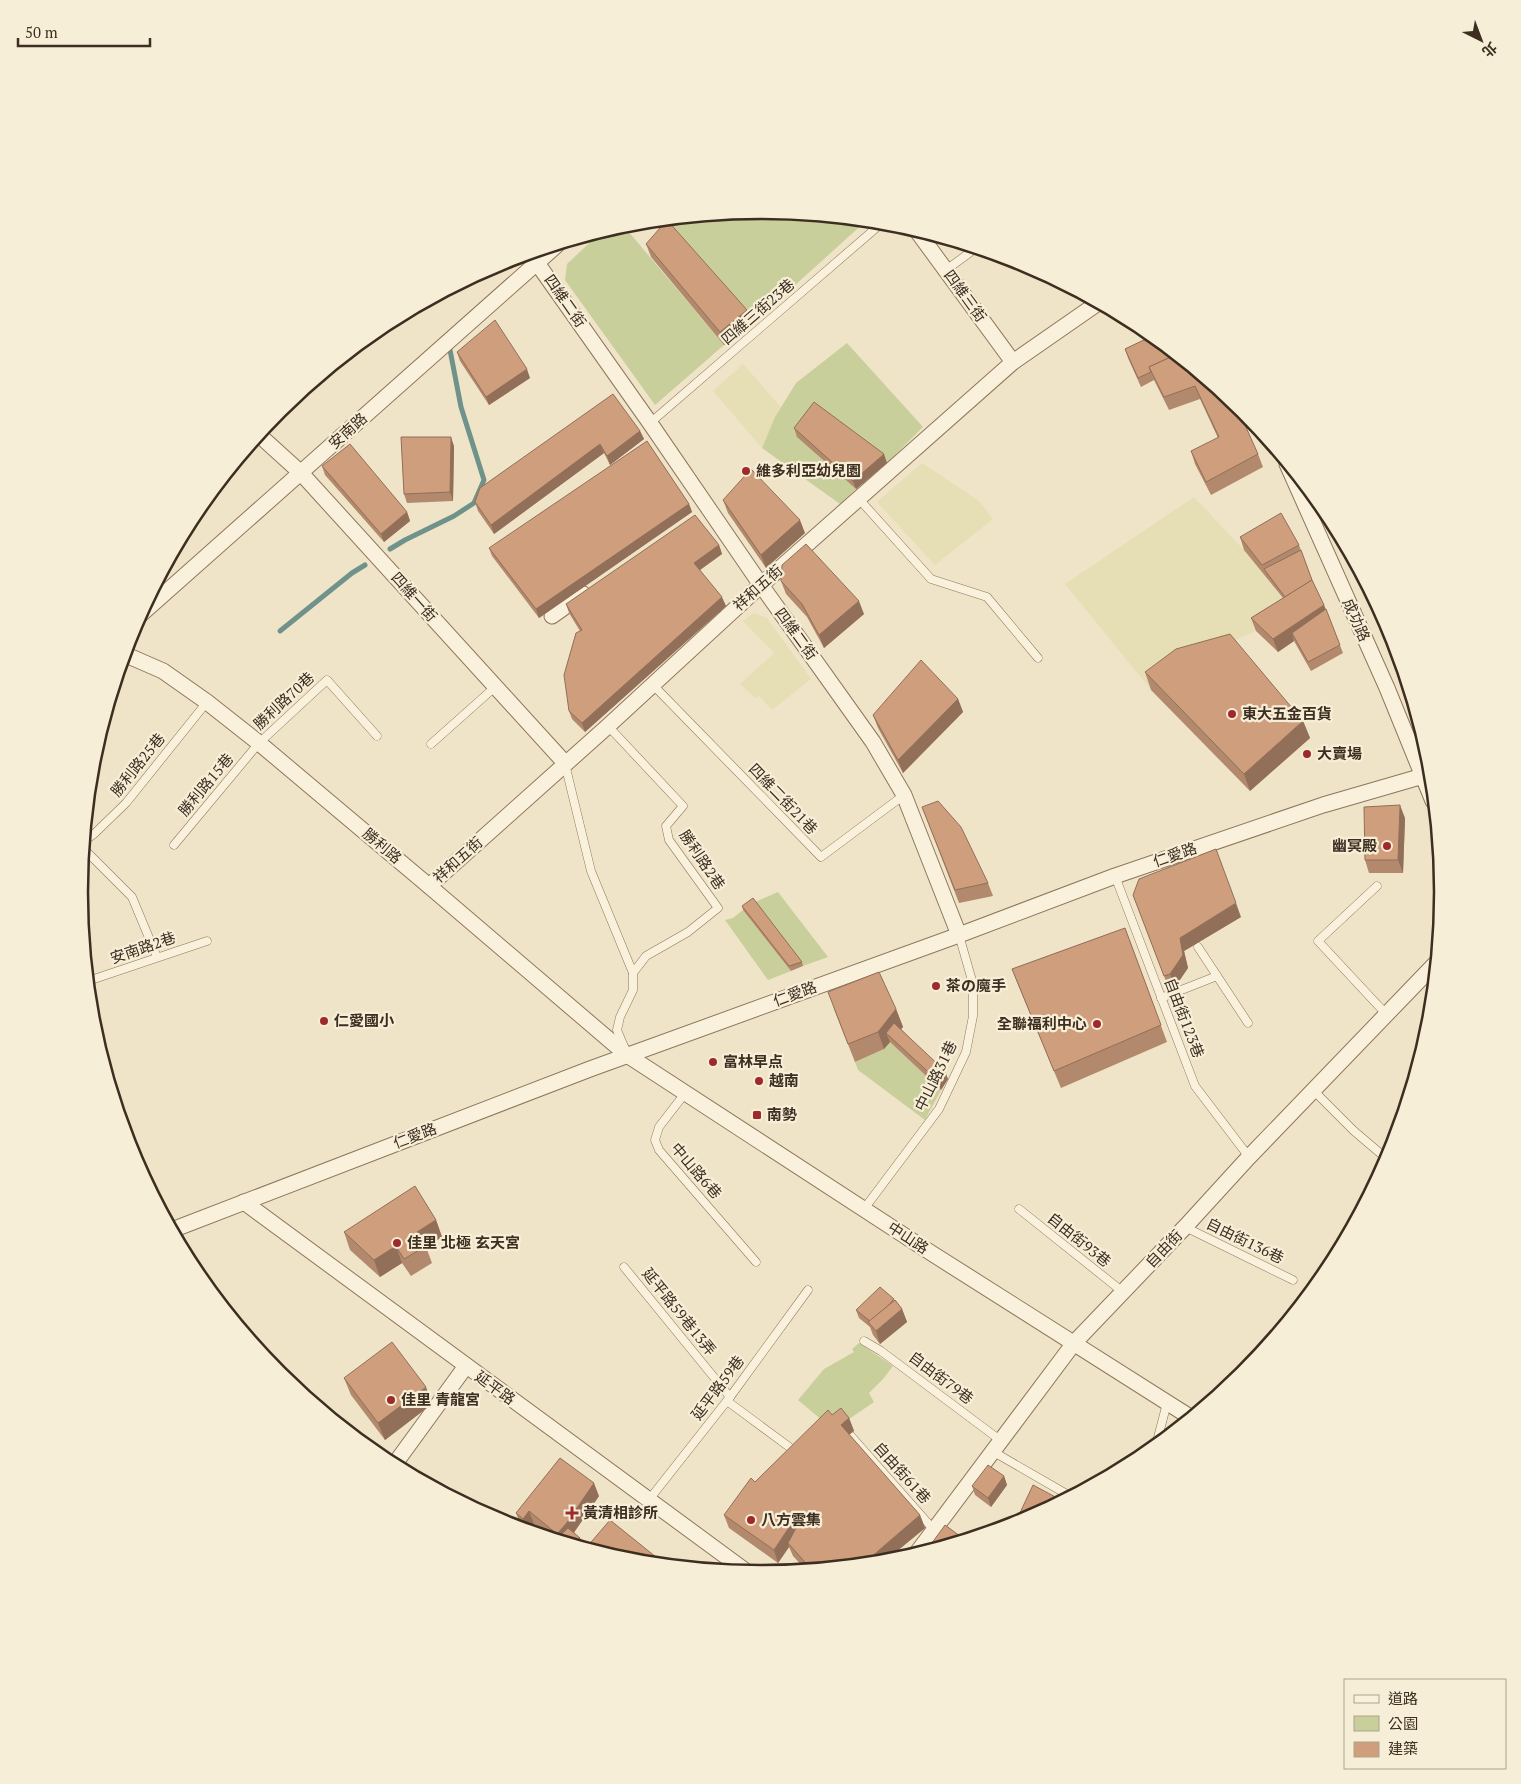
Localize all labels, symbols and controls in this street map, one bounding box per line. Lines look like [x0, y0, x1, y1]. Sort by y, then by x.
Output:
scale bar [18, 15, 150, 47]
north arrow [1456, 15, 1506, 65]
text: 50 m [25, 22, 58, 42]
text: 北 [1478, 38, 1502, 62]
street label: 四維三街 [940, 265, 992, 326]
street label: 四維二街 [540, 270, 591, 331]
street label: 四維三街23巷 [716, 274, 798, 349]
street label: 安南路 [324, 408, 371, 453]
place label: 維多利亞幼兒園 [756, 460, 861, 480]
marker: 維多利亞幼兒園 [740, 465, 752, 477]
street label: 祥和五街 [728, 560, 786, 615]
street label: 四維一街 [387, 567, 442, 625]
street label: 成功路 [1339, 595, 1375, 644]
street label: 四維二街 [771, 603, 823, 664]
street label: 勝利路70巷 [249, 667, 318, 733]
place label: 東大五金百貨 [1242, 703, 1332, 723]
marker: 東大五金百貨 [1226, 708, 1238, 720]
street label: 勝利路25巷 [106, 729, 169, 800]
place label: 大賣場 [1317, 743, 1362, 763]
marker: 大賣場 [1301, 748, 1313, 760]
street label: 勝利路15巷 [173, 749, 237, 820]
street label: 四維二街21巷 [745, 759, 823, 838]
street label: 勝利路 [359, 823, 406, 867]
street label: 勝利路2巷 [676, 826, 730, 893]
street label: 祥和五街 [428, 832, 486, 887]
place label: 幽冥殿 [1332, 835, 1377, 855]
street label: 仁愛路 [1150, 837, 1199, 871]
marker: 幽冥殿 [1381, 840, 1393, 852]
street label: 安南路2巷 [107, 927, 178, 968]
place label: 茶の魔手 [946, 975, 1006, 995]
street label: 自由街123巷 [1161, 975, 1209, 1060]
street label: 仁愛路 [770, 976, 819, 1010]
marker: 茶の魔手 [930, 980, 942, 992]
place label: 仁愛國小 [334, 1010, 395, 1030]
place label: 全聯福利中心 [997, 1013, 1087, 1033]
marker: 仁愛國小 [318, 1015, 330, 1027]
marker: 全聯福利中心 [1091, 1018, 1103, 1030]
street label: 中山路31巷 [909, 1037, 961, 1114]
place label: 富林早点 [723, 1051, 783, 1071]
marker: 富林早点 [707, 1056, 719, 1068]
place label: 越南 [769, 1070, 799, 1090]
marker: 越南 [753, 1075, 765, 1087]
place label: 南勢 [767, 1104, 797, 1124]
marker: 南勢 [751, 1109, 763, 1121]
street label: 仁愛路 [390, 1118, 439, 1152]
street label: 中山路6巷 [667, 1138, 727, 1203]
street label: 自由街93巷 [1044, 1208, 1115, 1271]
street label: 自由街136巷 [1203, 1213, 1288, 1268]
street label: 中山路 [884, 1217, 933, 1258]
street label: 自由街 [1140, 1225, 1186, 1271]
place label: 佳里 北極 玄天宮 [407, 1232, 520, 1252]
marker: 佳里 北極 玄天宮 [391, 1237, 403, 1249]
street label: 延平路59巷13弄 [638, 1264, 721, 1359]
street label: 自由街79巷 [905, 1346, 978, 1408]
street label: 延平路59巷 [686, 1351, 748, 1424]
street label: 延平路 [472, 1366, 520, 1409]
place label: 佳里 青龍宮 [401, 1389, 480, 1409]
marker: 佳里 青龍宮 [385, 1394, 397, 1406]
street label: 自由街61巷 [870, 1437, 936, 1507]
place label: 黃清相診所 [583, 1502, 658, 1522]
marker: 黃清相診所 [565, 1506, 579, 1520]
place label: 八方雲集 [761, 1509, 821, 1529]
marker: 八方雲集 [745, 1514, 757, 1526]
legend [1344, 1679, 1506, 1769]
text: 道路 [1388, 1688, 1418, 1708]
text: 公園 [1388, 1713, 1418, 1733]
text: 建築 [1388, 1738, 1418, 1758]

